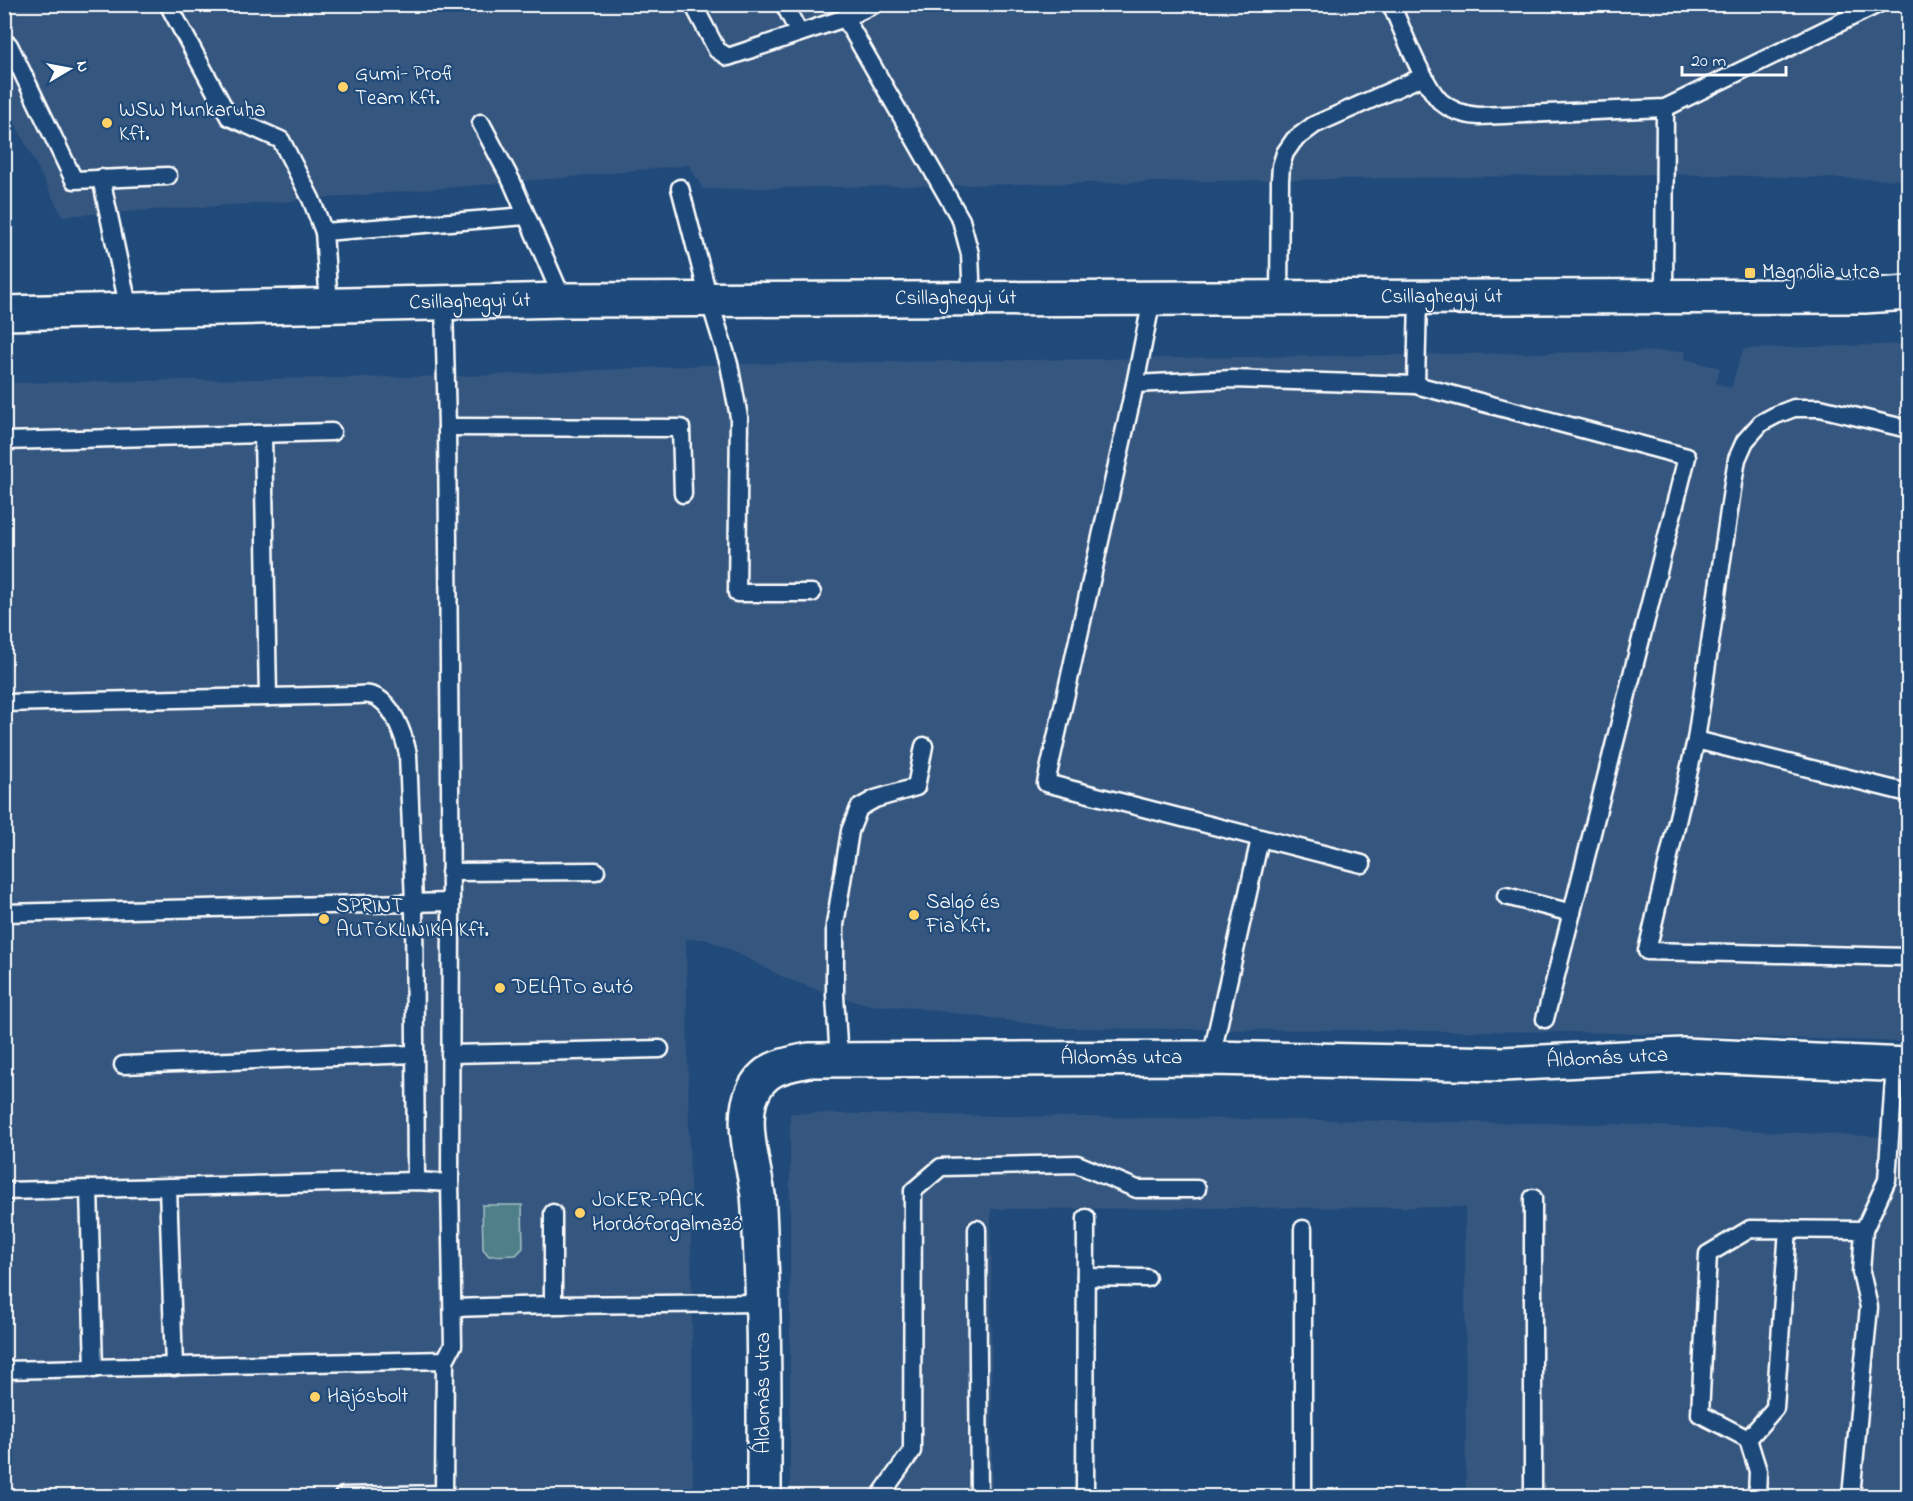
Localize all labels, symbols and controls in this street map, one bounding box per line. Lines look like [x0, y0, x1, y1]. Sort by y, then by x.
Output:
north arrow [39, 39, 99, 99]
scale bar [1682, 39, 1786, 77]
text: 20 m [1691, 49, 1726, 75]
text: N [69, 59, 95, 74]
place label: Gumi- Profi Team Kft. [355, 60, 455, 114]
marker: Gumi- Profi Team Kft. [336, 80, 350, 94]
place label: WSW Munkaruha Kft. [119, 96, 266, 150]
marker: WSW Munkaruha Kft. [100, 116, 114, 130]
place label: Magnólia utca [1762, 258, 1880, 290]
marker: Magnólia utca [1743, 266, 1757, 280]
street label: Csillaghegyi út [1381, 282, 1503, 314]
street label: Csillaghegyi út [895, 284, 1017, 316]
street label: Csillaghegyi út [409, 286, 531, 320]
place label: Salgó és Fia Kft. [925, 888, 1000, 942]
place label: SPRINT AUTÓKLINIKA Kft. [336, 892, 489, 946]
marker: Salgó és Fia Kft. [907, 908, 921, 922]
marker: SPRINT AUTÓKLINIKA Kft. [317, 912, 331, 926]
place label: DELATO autó [511, 973, 633, 1003]
marker: DELATO autó [493, 981, 507, 995]
street label: Áldomás utca [1546, 1041, 1669, 1077]
street label: Áldomás utca [1060, 1043, 1182, 1074]
place label: JOKER-PACK Hordóforgalmazó [592, 1186, 742, 1242]
marker: JOKER-PACK Hordóforgalmazó [573, 1206, 587, 1220]
street label: Áldomás utca [748, 1332, 779, 1454]
place label: Hajósbolt [327, 1382, 408, 1412]
marker: Hajósbolt [308, 1390, 322, 1404]

